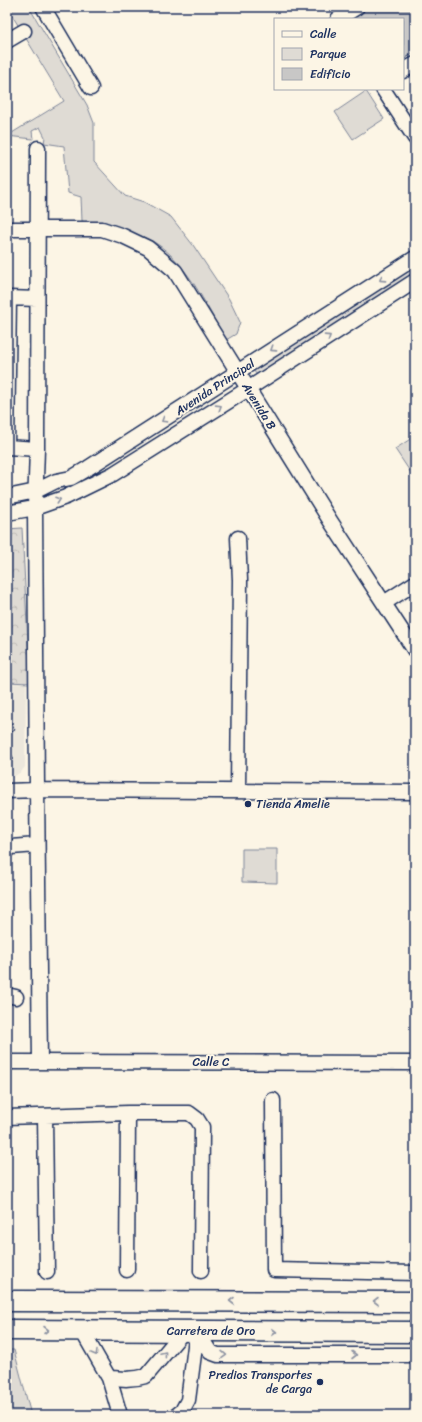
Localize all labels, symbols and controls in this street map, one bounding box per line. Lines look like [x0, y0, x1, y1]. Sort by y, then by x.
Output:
legend [274, 18, 404, 90]
text: Calle [310, 23, 337, 45]
text: Parque [310, 43, 347, 65]
text: Edificio [310, 63, 350, 85]
one-way arrow [379, 274, 386, 282]
one-way arrow [324, 334, 331, 341]
one-way arrow [270, 344, 277, 351]
street label: Avenida Principal [170, 352, 260, 422]
street label: Avenida B [235, 377, 282, 434]
one-way arrow [215, 404, 222, 412]
one-way arrow [161, 416, 168, 423]
one-way arrow [55, 497, 62, 505]
place label: Tienda Amelie [256, 793, 330, 815]
marker: Tienda Amelie [243, 799, 253, 809]
street label: Calle C [192, 1051, 230, 1073]
one-way arrow [229, 1297, 235, 1305]
one-way arrow [373, 1297, 379, 1305]
street label: Carretera de Oro [167, 1320, 255, 1342]
one-way arrow [43, 1326, 49, 1334]
one-way arrow [271, 1328, 277, 1336]
one-way arrow [90, 1349, 97, 1357]
one-way arrow [160, 1351, 167, 1359]
one-way arrow [221, 1351, 227, 1359]
one-way arrow [351, 1351, 357, 1359]
place label: Predios Transportes de Carga [209, 1364, 312, 1400]
marker: Predios Transportes de Carga [315, 1377, 325, 1387]

